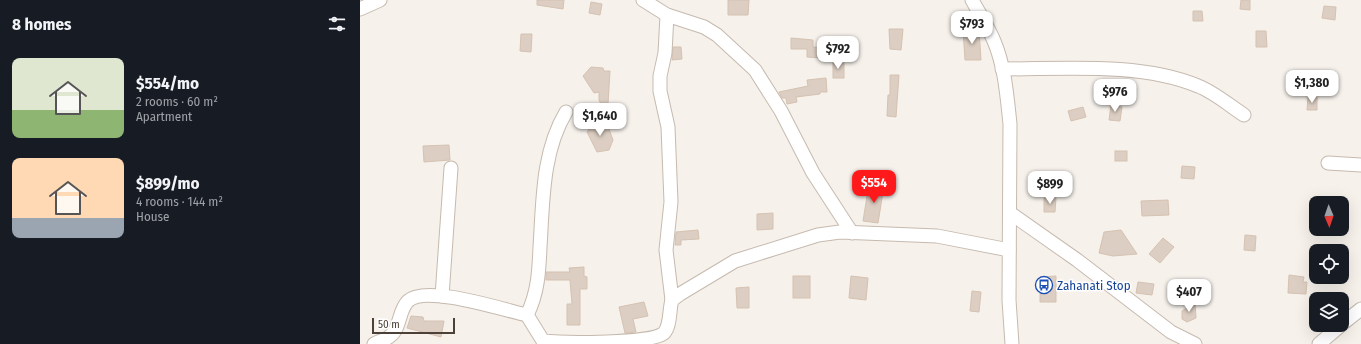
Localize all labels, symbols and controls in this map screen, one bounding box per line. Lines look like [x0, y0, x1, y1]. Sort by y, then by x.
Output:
pin: $793 [948, 11, 996, 45]
icon: filters [326, 13, 348, 35]
text: 8 homes [12, 14, 72, 35]
text: $793 [960, 16, 984, 31]
pin: $792 [814, 36, 862, 70]
text: $792 [826, 41, 850, 56]
pin: $1,380 [1279, 70, 1345, 104]
text: $554/mo [136, 73, 199, 94]
icon: home [44, 74, 92, 122]
text: $1,380 [1295, 75, 1329, 90]
pin: $976 [1091, 79, 1139, 113]
text: $976 [1103, 84, 1127, 99]
text: 2 rooms · 60 m² [136, 94, 218, 109]
pin: $1,640 [567, 103, 633, 137]
text: $1,640 [583, 108, 617, 123]
text: Apartment [136, 109, 192, 124]
pin: $554 [850, 170, 898, 204]
pin: $899 [1026, 171, 1074, 205]
text: $899/mo [136, 173, 200, 194]
icon: home [44, 174, 92, 222]
text: $554 [861, 175, 887, 190]
text: $899 [1037, 176, 1063, 191]
text: 4 rooms · 144 m² [136, 194, 223, 209]
north arrow [1309, 196, 1349, 236]
map controls [1309, 196, 1349, 332]
text: House [136, 209, 170, 224]
button: locate [1309, 244, 1349, 284]
bus stop icon: Zahanati Stop [1034, 275, 1054, 295]
place label: Zahanati Stop [1057, 278, 1131, 293]
pin: $407 [1165, 279, 1213, 313]
text: $407 [1176, 284, 1202, 299]
button: layers [1309, 292, 1349, 332]
scale bar [372, 316, 455, 335]
text: 50 m [378, 318, 400, 331]

